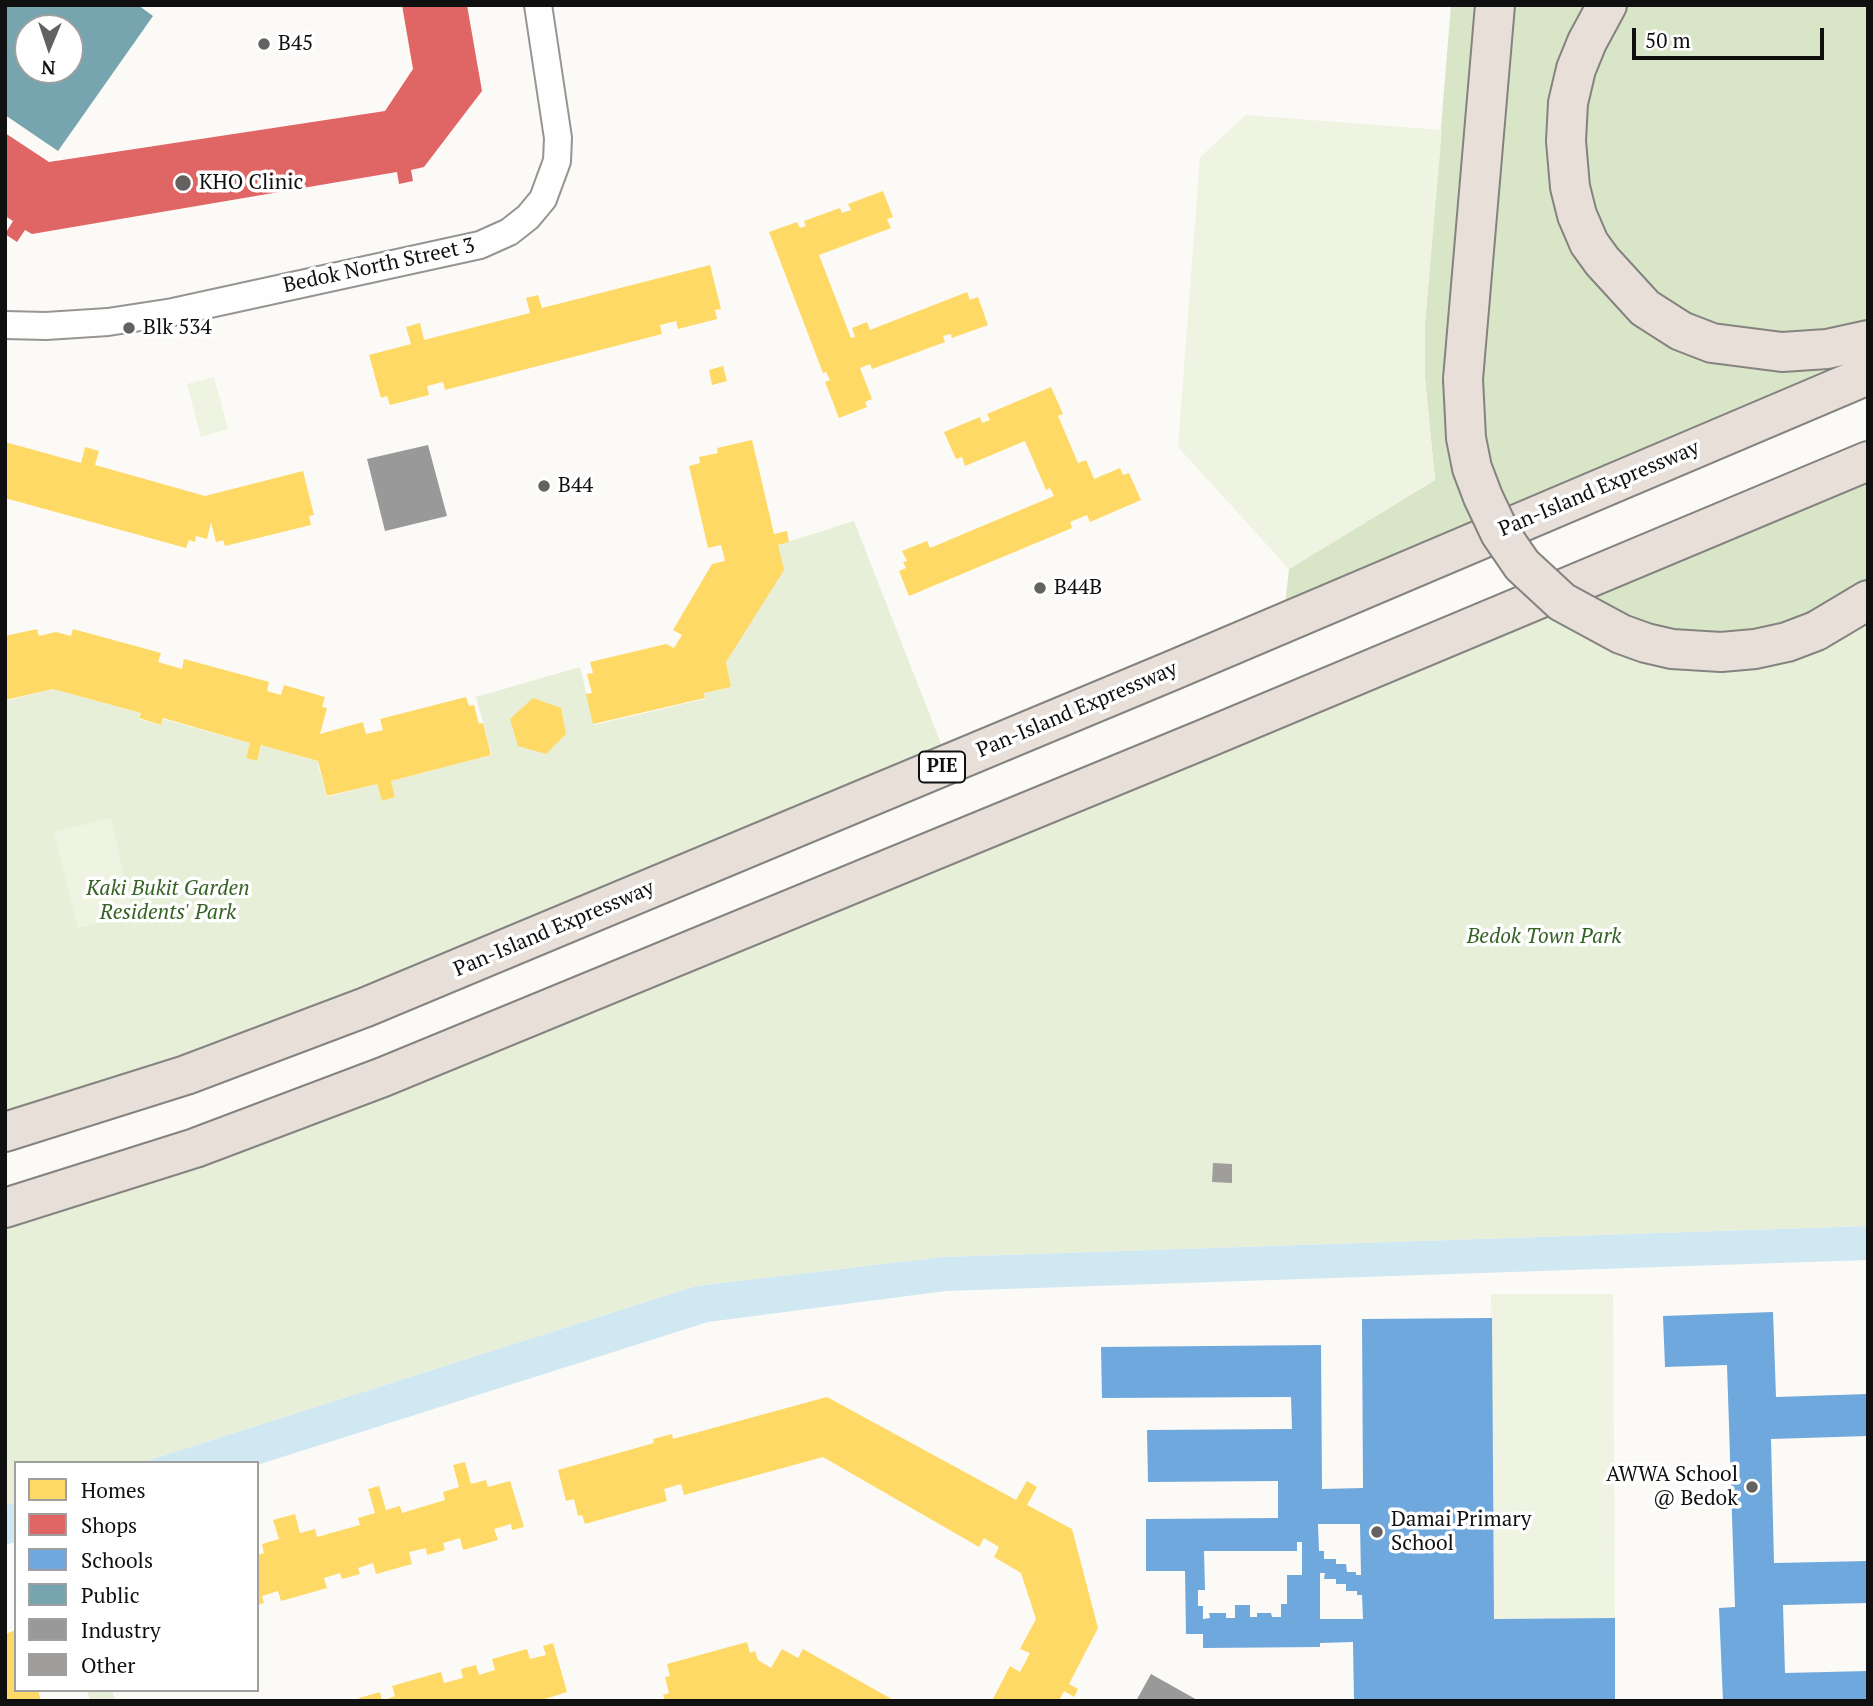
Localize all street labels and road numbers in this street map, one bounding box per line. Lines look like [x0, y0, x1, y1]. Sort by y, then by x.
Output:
street label: Bedok North Street 3 [281, 233, 477, 299]
street label: Pan-Island Expressway [1495, 435, 1703, 543]
street label: Pan-Island Expressway [973, 656, 1181, 764]
road number: PIE [919, 752, 965, 782]
street label: Pan-Island Expressway [450, 875, 658, 983]

